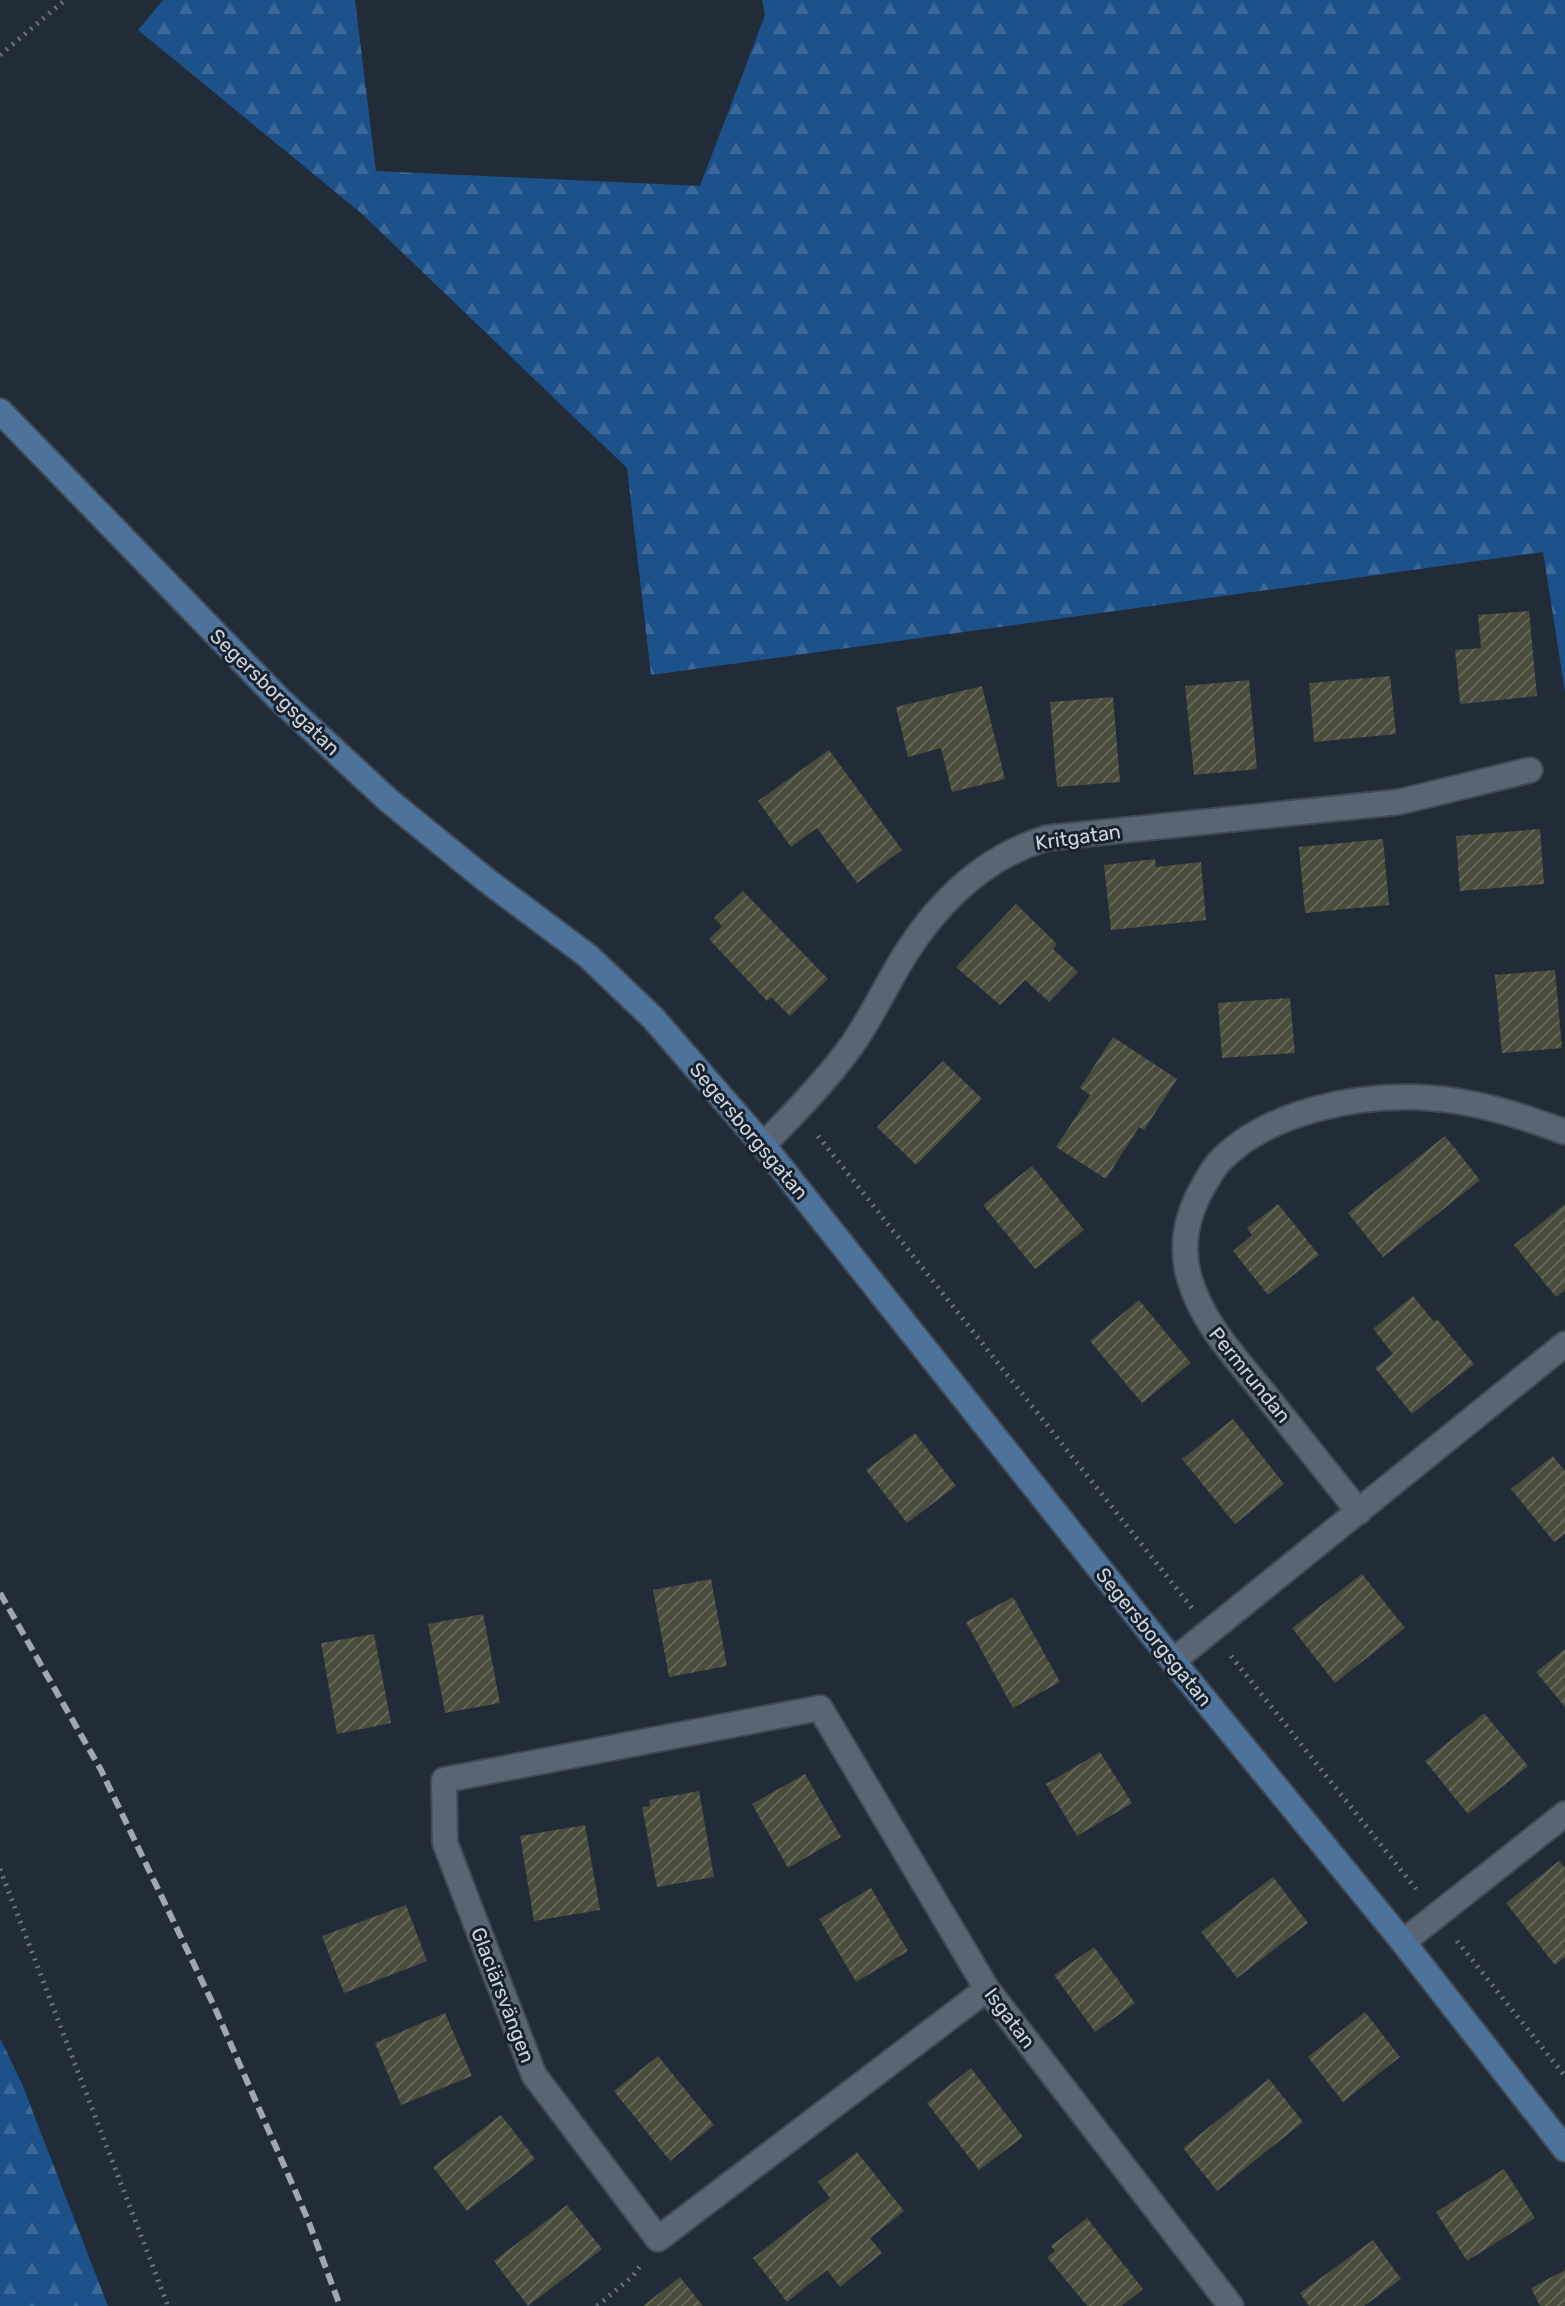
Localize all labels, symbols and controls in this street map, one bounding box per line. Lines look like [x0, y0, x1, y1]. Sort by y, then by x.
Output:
street label: Segersborgsgatan [205, 624, 345, 760]
street label: Kritgatan [1034, 819, 1122, 855]
street label: Segersborgsgatan [685, 1058, 813, 1204]
street label: Permrundan [1204, 1322, 1296, 1428]
street label: Segersborgsgatan [1091, 1563, 1217, 1711]
street label: Glaciärsvängen [466, 1924, 540, 2066]
street label: Isgatan [979, 1983, 1041, 2053]

